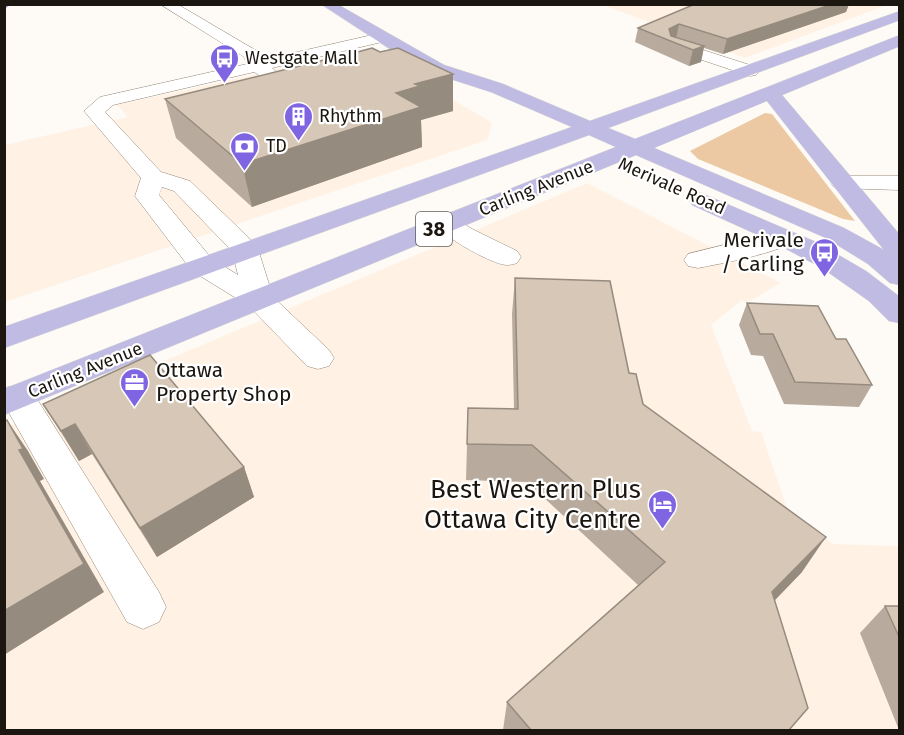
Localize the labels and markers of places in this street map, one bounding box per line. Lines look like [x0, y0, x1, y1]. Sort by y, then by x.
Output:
bus stop icon: Westgate Mall [208, 42, 240, 84]
place label: Westgate Mall [245, 47, 358, 69]
building icon: Rhythm [282, 100, 314, 142]
place label: Rhythm [319, 105, 382, 127]
bank icon: TD [229, 130, 261, 172]
place label: TD [266, 135, 287, 157]
place label: Merivale / Carling [721, 227, 804, 277]
bus stop icon: Merivale / Carling [809, 236, 841, 278]
place label: Ottawa Property Shop [156, 357, 291, 407]
office icon: Ottawa Property Shop [119, 366, 151, 408]
place label: Best Western Plus Ottawa City Centre [424, 474, 641, 535]
hotel icon: Best Western Plus Ottawa City Centre [646, 488, 678, 530]

